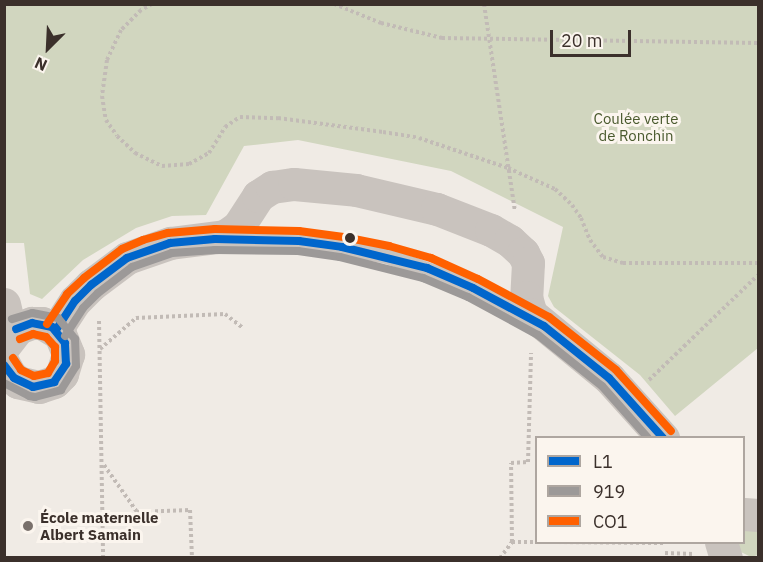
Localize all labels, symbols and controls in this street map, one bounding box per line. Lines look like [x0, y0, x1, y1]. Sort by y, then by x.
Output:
north arrow [18, 18, 78, 78]
scale bar [553, 18, 634, 56]
text: 20 m [561, 29, 603, 52]
text: N [31, 53, 50, 76]
park label: Coulée verte de Ronchin [594, 109, 678, 144]
unlabelled marker [344, 232, 356, 244]
legend [535, 436, 745, 544]
text: L1 [593, 450, 613, 473]
text: 919 [593, 480, 625, 503]
place label: École maternelle Albert Samain [40, 508, 158, 543]
text: CO1 [593, 510, 628, 533]
marker: École maternelle Albert Samain [21, 519, 35, 533]

